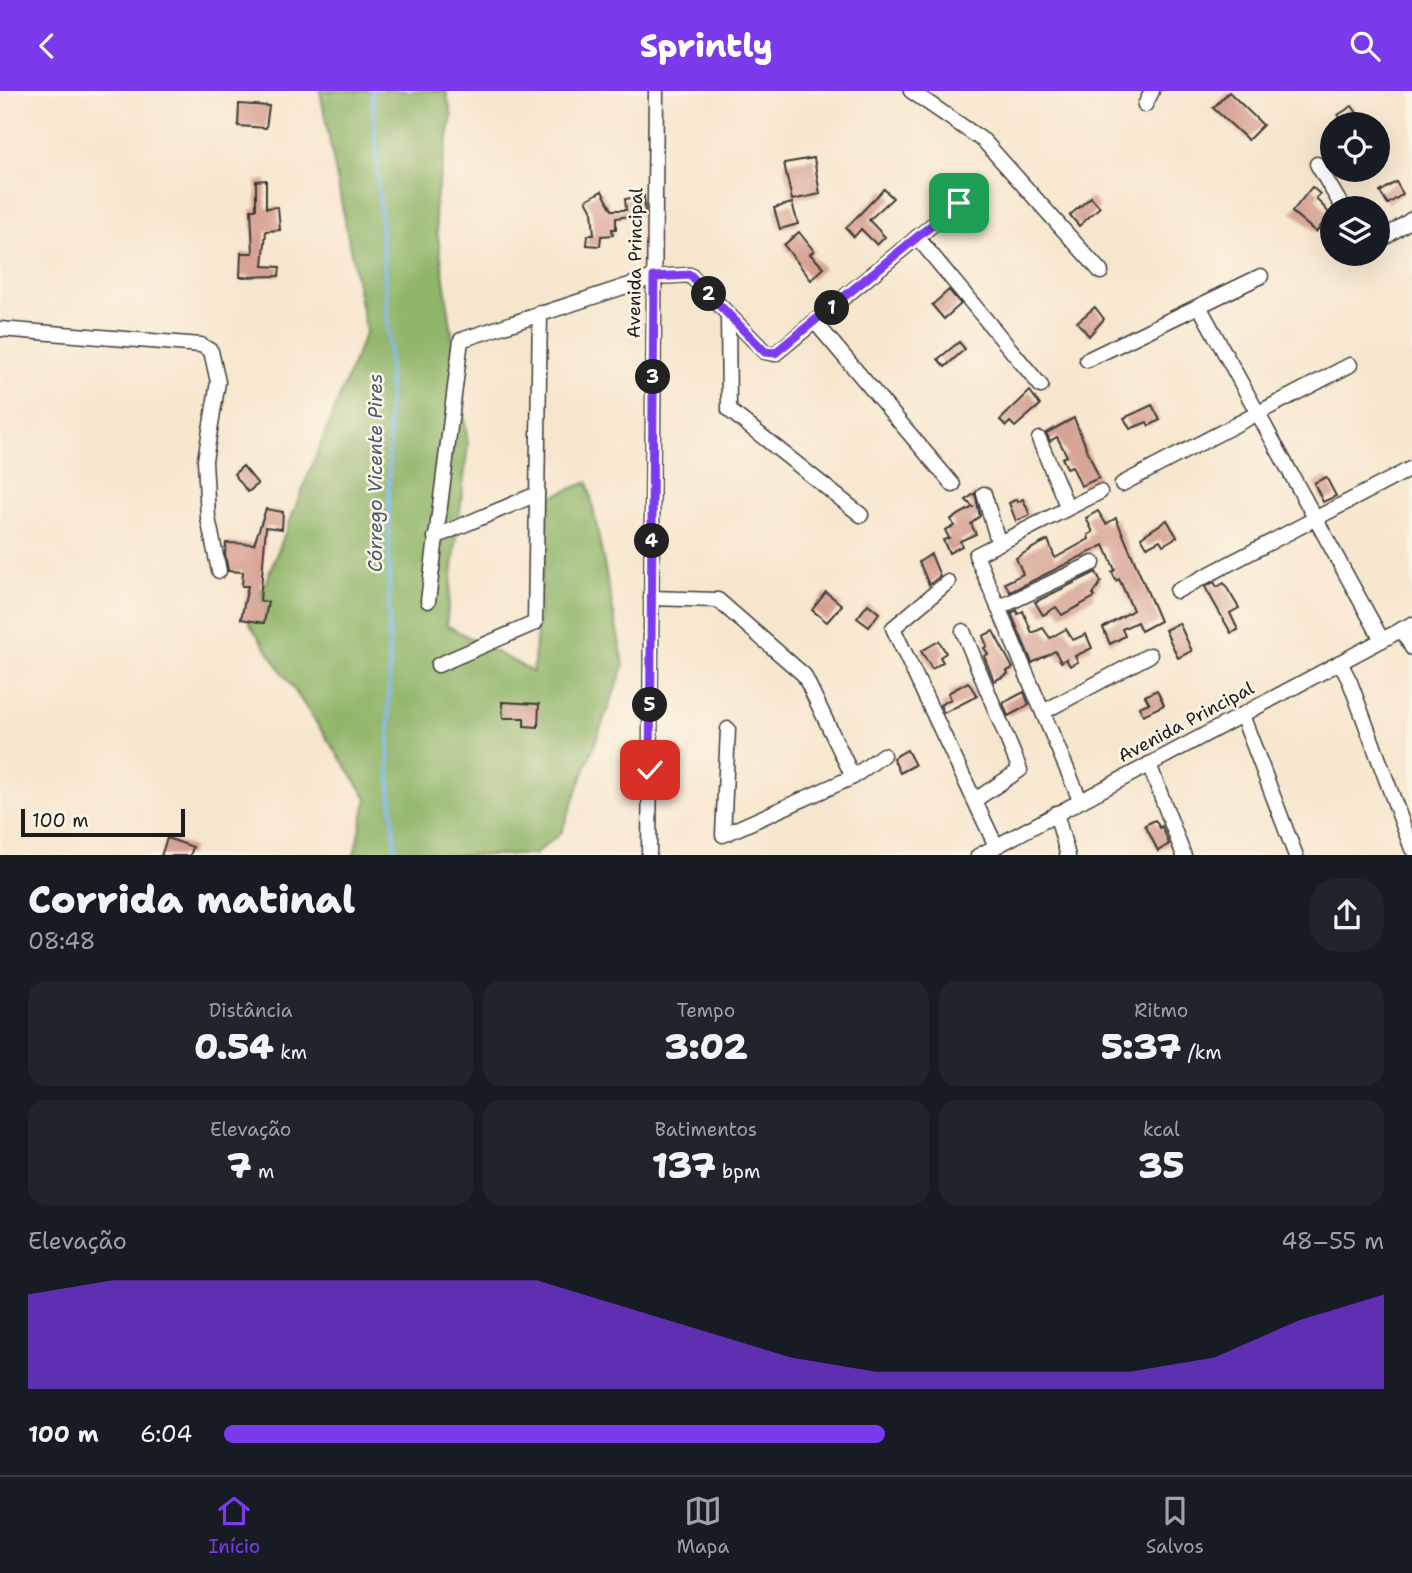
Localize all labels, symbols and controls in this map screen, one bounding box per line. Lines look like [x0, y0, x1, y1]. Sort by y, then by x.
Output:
text: Sprintly [639, 24, 773, 67]
icon: back [28, 27, 66, 65]
icon: search [1346, 27, 1384, 65]
map controls [1320, 112, 1390, 266]
button: locate [1320, 112, 1390, 182]
pin [929, 173, 989, 233]
icon: arrive [940, 184, 978, 222]
street label: Avenida Principal [622, 187, 648, 339]
button: layers [1320, 196, 1390, 266]
pin: 2 [692, 277, 726, 311]
text: 2 [702, 281, 715, 306]
pin: 1 [814, 291, 850, 325]
text: 1 [827, 295, 836, 320]
pin: 3 [636, 359, 670, 395]
text: 3 [646, 364, 659, 389]
water label: Córrego Vicente Pires [363, 374, 388, 572]
pin: 4 [634, 524, 670, 559]
text: 4 [645, 528, 658, 553]
street label: Avenida Principal [1114, 676, 1259, 768]
pin: 5 [632, 687, 668, 723]
text: 5 [644, 692, 655, 717]
pin [620, 740, 680, 800]
icon: check [631, 751, 669, 789]
scale bar [21, 807, 186, 838]
text: 100 m [32, 808, 89, 833]
text: Corrida matinal [28, 874, 356, 925]
button: share [1310, 878, 1384, 952]
text: 08:48 [28, 926, 96, 956]
text: Distância [209, 998, 293, 1023]
text: Tempo [677, 998, 735, 1023]
text: Ritmo [1134, 998, 1188, 1023]
text: 0.54 [194, 1023, 274, 1070]
text: 3:02 [664, 1023, 748, 1070]
text: 5:37 [1101, 1023, 1181, 1070]
text: km [274, 1040, 307, 1065]
text: /km [1181, 1040, 1222, 1065]
text: Elevação [210, 1117, 291, 1142]
text: Batimentos [655, 1117, 757, 1142]
text: kcal [1143, 1117, 1180, 1142]
text: 7 [227, 1142, 251, 1189]
text: 137 [652, 1142, 716, 1189]
text: 35 [1138, 1142, 1185, 1189]
text: m [251, 1159, 274, 1184]
text: bpm [716, 1159, 760, 1184]
text: Elevação [28, 1226, 127, 1256]
text: 48–55 m [1281, 1226, 1384, 1256]
text: 100 m [28, 1419, 99, 1449]
text: 6:04 [140, 1419, 192, 1449]
tab: Início [208, 1492, 260, 1559]
tab: Mapa [677, 1492, 729, 1559]
tab: Salvos [1146, 1492, 1204, 1559]

